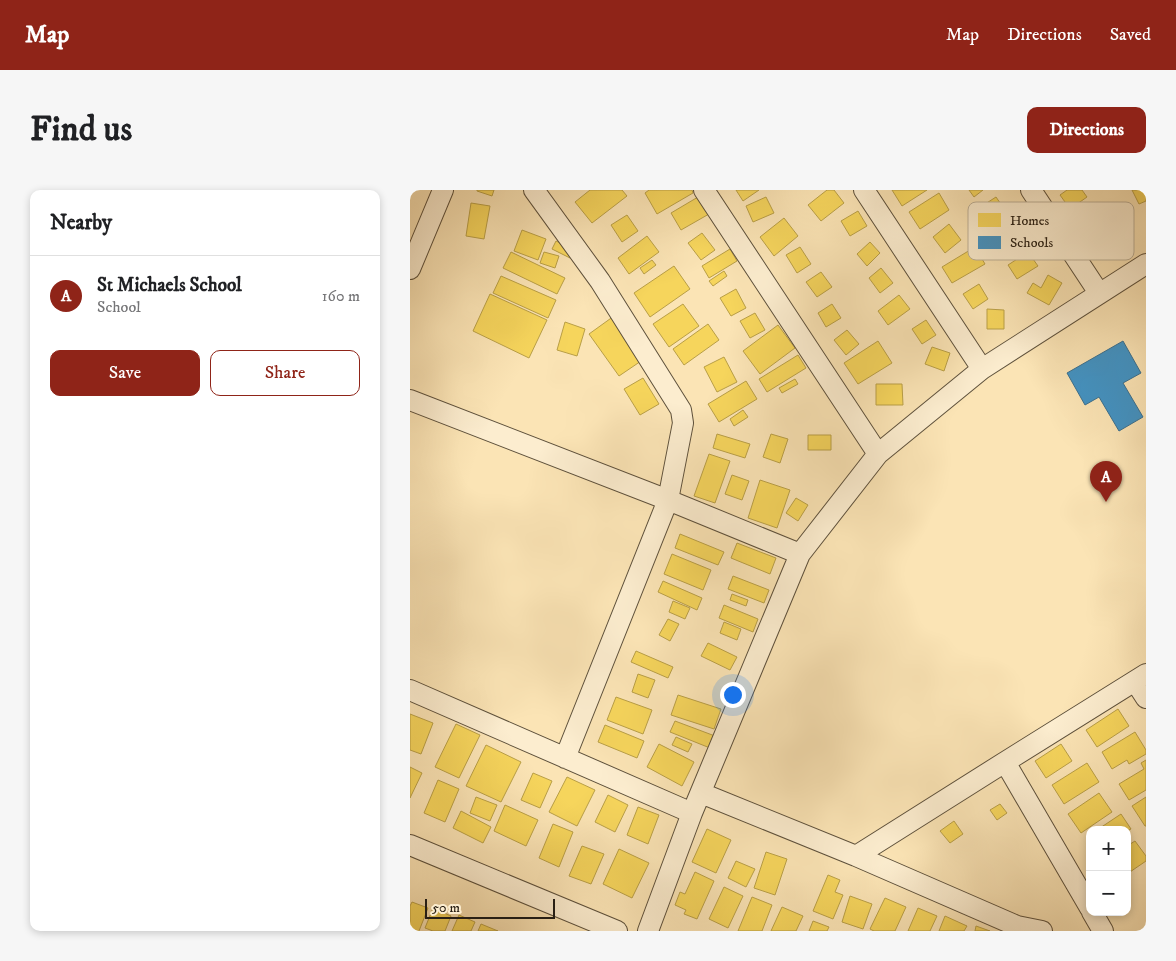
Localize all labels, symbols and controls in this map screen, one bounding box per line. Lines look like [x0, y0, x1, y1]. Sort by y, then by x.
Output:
text: Map [25, 20, 69, 50]
text: Map [946, 24, 979, 46]
text: Directions [1007, 24, 1082, 46]
text: Saved [1110, 24, 1151, 46]
button: Directions [1027, 107, 1146, 153]
text: Find us [30, 108, 132, 152]
legend [968, 202, 1134, 260]
text: Nearby [50, 210, 112, 236]
text: Homes [1010, 212, 1050, 230]
text: Schools [1010, 234, 1053, 252]
text: St Michaels School [97, 274, 242, 297]
text: A [61, 286, 71, 306]
text: 160 m [322, 286, 360, 306]
text: School [97, 297, 141, 317]
button: Save [50, 350, 200, 396]
button: Share [210, 350, 360, 396]
pin: A [1090, 461, 1122, 502]
your location [720, 682, 746, 708]
map controls [1086, 826, 1131, 916]
button: + [1086, 826, 1131, 871]
button: − [1086, 871, 1131, 916]
scale bar [425, 896, 555, 919]
text: 50 m [432, 899, 460, 917]

